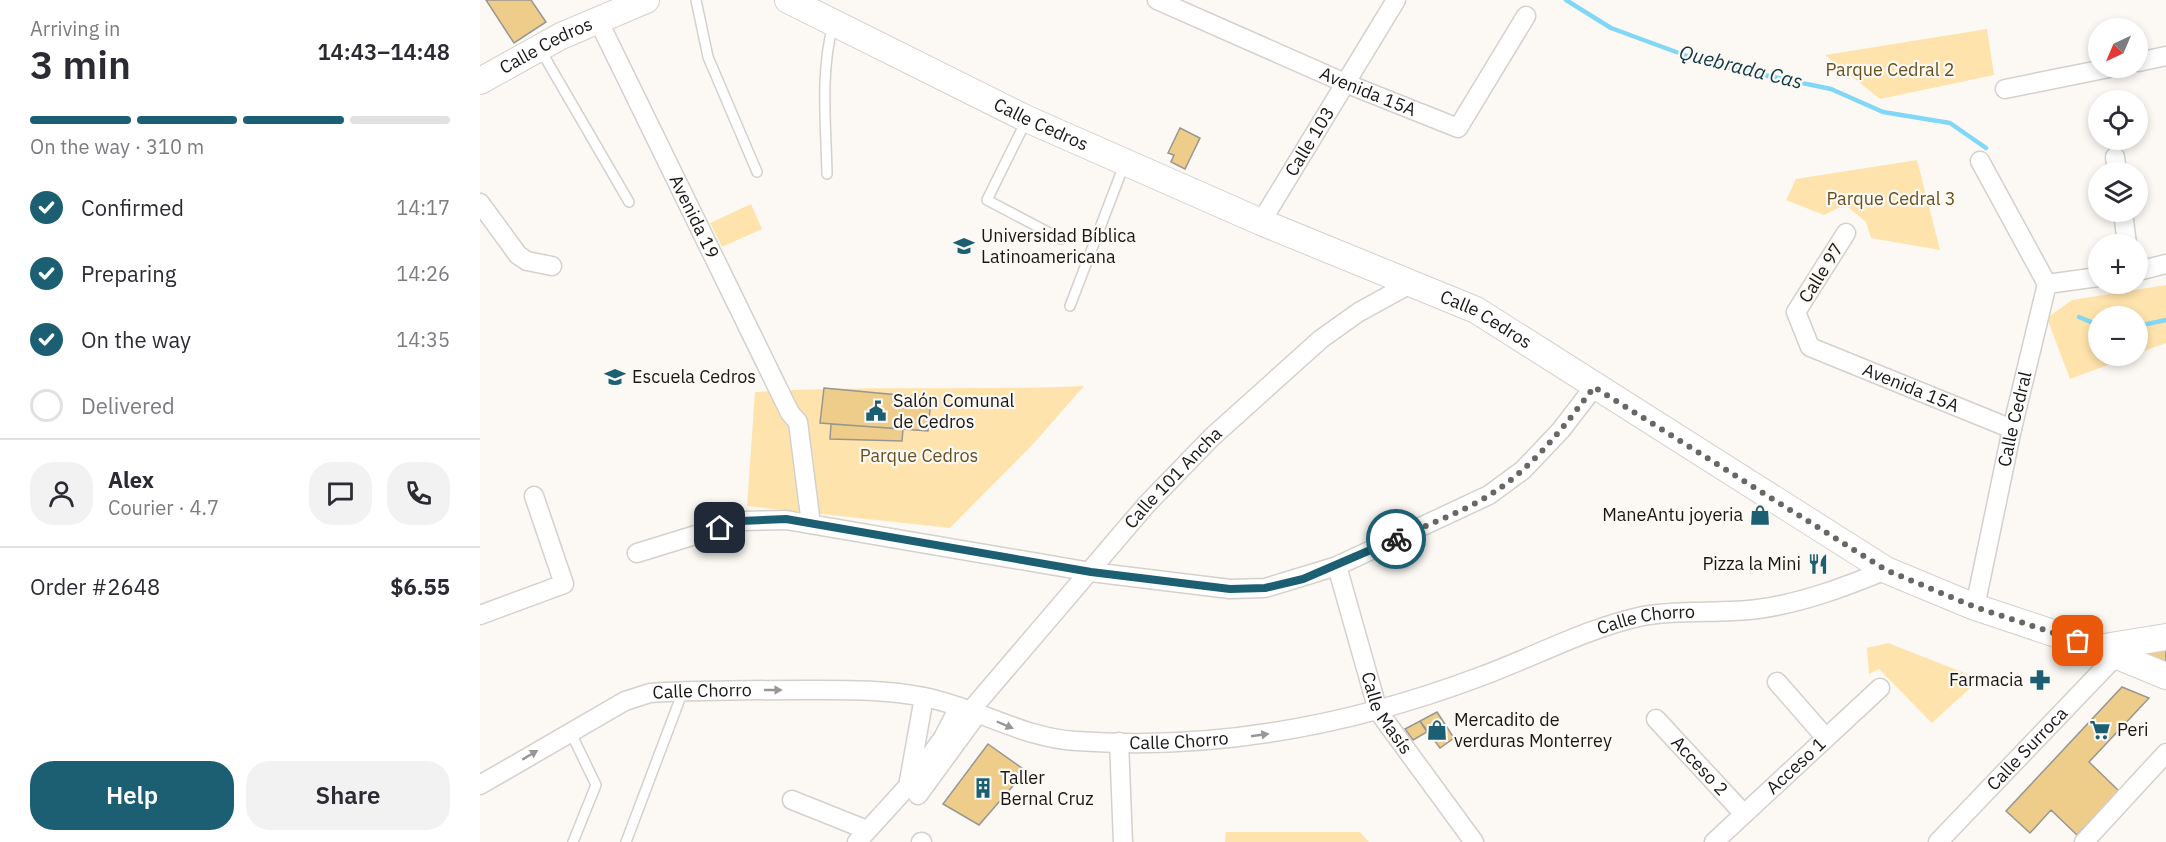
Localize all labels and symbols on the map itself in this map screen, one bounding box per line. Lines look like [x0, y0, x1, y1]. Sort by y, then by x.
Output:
street label: Calle Cedros [495, 12, 596, 79]
north arrow [2088, 18, 2148, 78]
water label: Quebrada Cas [1677, 38, 1806, 95]
park label: Parque Cedral 2 [1825, 58, 1955, 81]
street label: Avenida 15A [1316, 61, 1420, 121]
street label: Calle Cedros [990, 92, 1092, 156]
street label: Calle 103 [1280, 103, 1339, 180]
street label: Avenida 19 [664, 171, 725, 262]
park label: Parque Cedral 3 [1826, 187, 1956, 210]
place label: Universidad Bíblica Latinoamericana [981, 224, 1136, 268]
school or university icon: Universidad Bíblica Latinoamericana [952, 234, 976, 258]
street label: Calle 97 [1793, 239, 1848, 307]
street label: Calle Cedros [1437, 285, 1536, 353]
street label: Avenida 15A [1859, 358, 1963, 417]
school or university icon: Escuela Cedros [603, 365, 627, 389]
place label: Escuela Cedros [632, 365, 756, 388]
street label: Calle Cedral [1992, 369, 2037, 469]
place label: Salón Comunal de Cedros [893, 389, 1015, 433]
public building icon: Salón Comunal de Cedros [864, 399, 888, 423]
street label: Calle 101 Ancha [1119, 421, 1227, 533]
park label: Parque Cedros [860, 444, 978, 467]
pin [694, 502, 745, 553]
place label: ManeAntu joyeria [1602, 503, 1743, 526]
shop icon: ManeAntu joyeria [1748, 503, 1772, 527]
courier [1366, 509, 1426, 569]
place label: Pizza la Mini [1702, 552, 1801, 575]
restaurant icon: Pizza la Mini [1806, 552, 1830, 576]
street label: Calle Chorro [1594, 600, 1695, 639]
pin [2052, 615, 2103, 666]
place label: Farmacia [1949, 668, 2023, 691]
pharmacy icon: Farmacia [2028, 668, 2052, 692]
street label: Calle Masís [1356, 669, 1418, 758]
street label: Calle Chorro [652, 678, 752, 704]
one-way arrow [763, 685, 782, 695]
street label: Calle Surroca [1981, 701, 2072, 795]
place label: Mercadito de verduras Monterrey [1454, 708, 1612, 752]
shop icon: Mercadito de verduras Monterrey [1425, 718, 1449, 742]
supermarket icon: Peri [2088, 718, 2112, 742]
place label: Peri [2117, 718, 2149, 741]
one-way arrow [996, 720, 1013, 729]
street label: Calle Chorro [1129, 726, 1230, 754]
one-way arrow [1250, 731, 1269, 740]
street label: Acceso 2 [1667, 731, 1733, 800]
street label: Acceso 1 [1761, 732, 1830, 799]
one-way arrow [522, 750, 538, 761]
place label: Taller Bernal Cruz [1000, 766, 1094, 810]
building icon: Taller Bernal Cruz [971, 776, 995, 800]

